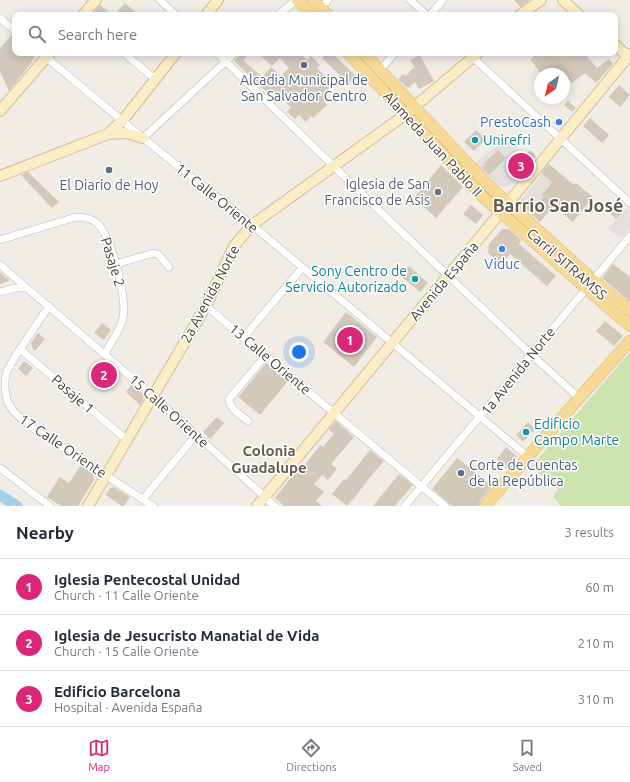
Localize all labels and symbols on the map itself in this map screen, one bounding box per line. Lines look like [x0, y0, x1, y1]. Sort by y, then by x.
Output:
marker: Alcadia Municipal de San Salvador Centro [299, 60, 309, 70]
north arrow [534, 68, 570, 104]
place label: Alcadia Municipal de San Salvador Centro [240, 72, 368, 104]
street label: Alameda Juan Pablo II [380, 88, 486, 200]
place label: PrestoCash [480, 114, 551, 130]
marker: PrestoCash [554, 117, 564, 127]
place label: Unirefri [483, 132, 531, 148]
marker: Unirefri [470, 135, 480, 145]
pin: 3 [508, 151, 534, 181]
street label: 11 Calle Oriente [173, 160, 261, 236]
marker: El Diario de Hoy [104, 165, 114, 175]
place label: Iglesia de San Francisco de Asis [325, 176, 430, 208]
place label: El Diario de Hoy [59, 177, 159, 193]
marker: Iglesia de San Francisco de Asis [433, 187, 443, 197]
district label: Barrio San José [493, 195, 623, 215]
street label: Carril SITRAMSS [524, 225, 610, 303]
street label: Pasaje 2 [98, 235, 128, 289]
street label: Avenida España [406, 238, 482, 324]
street label: 2a Avenida Norte [177, 242, 243, 346]
marker: Viduc [497, 244, 507, 254]
place label: Viduc [484, 256, 520, 272]
place label: Sony Centro de Servicio Autorizado [285, 263, 407, 295]
marker: Sony Centro de Servicio Autorizado [410, 274, 420, 284]
street label: 13 Calle Oriente [226, 320, 314, 398]
street label: 1a Avenida Norte [478, 324, 558, 418]
pin: 1 [337, 325, 363, 355]
your location [289, 342, 309, 362]
pin: 2 [91, 360, 117, 390]
street label: Pasaje 1 [49, 371, 97, 417]
street label: 15 Calle Oriente [126, 371, 212, 451]
street label: 17 Calle Oriente [16, 411, 110, 481]
place label: Edificio Campo Marte [534, 416, 619, 448]
marker: Edificio Campo Marte [521, 427, 531, 437]
district label: Colonia Guadalupe [231, 442, 307, 476]
place label: Corte de Cuentas de la República [469, 457, 578, 489]
marker: Corte de Cuentas de la República [456, 468, 466, 478]

